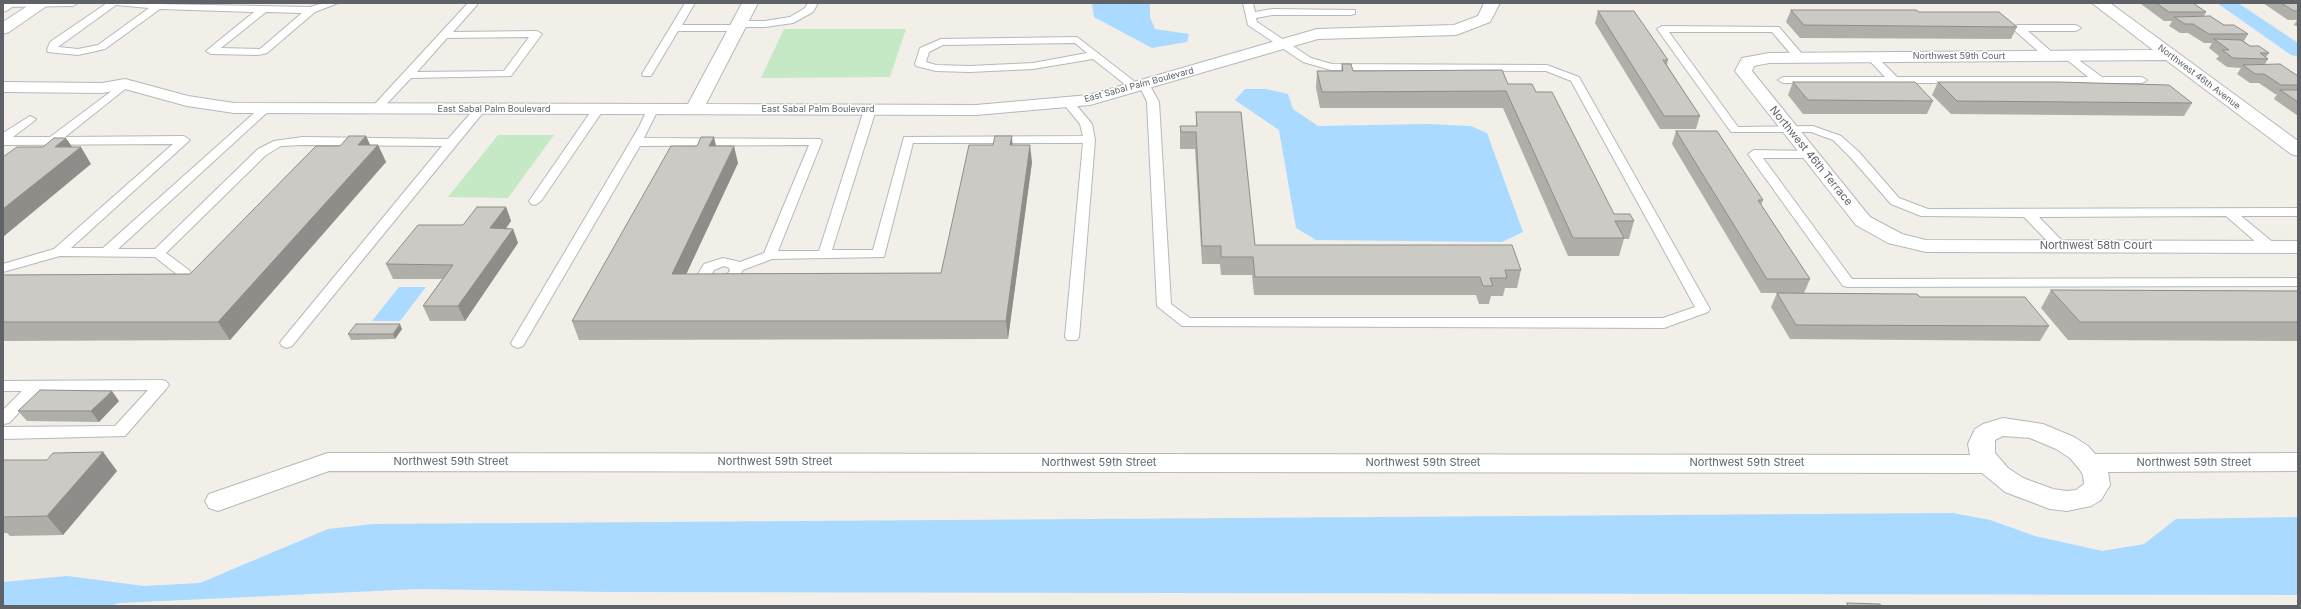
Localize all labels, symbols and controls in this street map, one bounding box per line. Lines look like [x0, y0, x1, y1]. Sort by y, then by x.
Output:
street label: Northwest 46th Avenue [2156, 42, 2242, 112]
street label: Northwest 59th Court [1913, 51, 2005, 61]
street label: East Sabal Palm Boulevard [1083, 65, 1195, 105]
street label: East Sabal Palm Boulevard [438, 104, 550, 114]
street label: East Sabal Palm Boulevard [762, 104, 874, 114]
street label: Northwest 46th Terrace [1767, 104, 1855, 208]
street label: Northwest 58th Court [2040, 239, 2152, 253]
street label: Northwest 59th Street [394, 455, 508, 469]
street label: Northwest 59th Street [718, 455, 832, 469]
street label: Northwest 59th Street [1042, 456, 1156, 470]
street label: Northwest 59th Street [1366, 456, 1480, 470]
street label: Northwest 59th Street [1690, 456, 1804, 470]
street label: Northwest 59th Street [2137, 456, 2251, 470]

